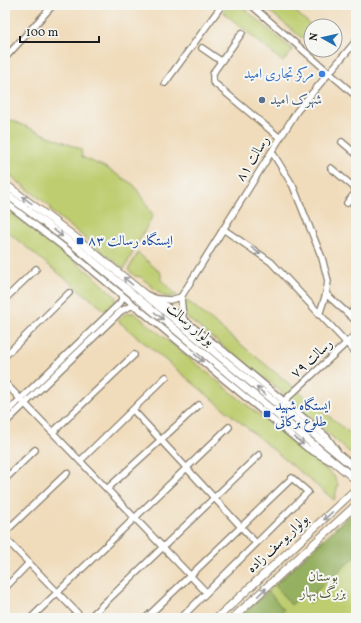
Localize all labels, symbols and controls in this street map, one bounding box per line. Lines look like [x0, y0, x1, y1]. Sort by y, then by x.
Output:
scale bar [20, 18, 99, 44]
north arrow [303, 18, 343, 58]
text: 100 m [26, 25, 59, 41]
text: N [307, 32, 323, 42]
place label: مرکز تجاری امید [244, 65, 314, 84]
marker: مرکز تجاری امید [317, 69, 327, 79]
place label: شهرک امید [270, 91, 322, 110]
marker: شهرک امید [257, 95, 267, 105]
street label: رسالت ۸۱ [231, 132, 275, 186]
one-way arrow [22, 196, 33, 204]
one-way arrow [53, 229, 64, 238]
place label: ایستگاه رسالت ۸۳ [88, 231, 173, 251]
marker: ایستگاه رسالت ۸۳ [75, 236, 85, 246]
one-way arrow [250, 247, 261, 255]
one-way arrow [123, 277, 133, 286]
street label: بولوار رسالت [162, 299, 218, 351]
one-way arrow [153, 311, 164, 320]
street label: رسالت ۷۹ [287, 335, 337, 383]
one-way arrow [194, 354, 205, 362]
one-way arrow [255, 386, 266, 395]
place label: ایستگاه شهید طلوع برکاتی [275, 396, 331, 433]
marker: ایستگاه شهید طلوع برکاتی [262, 409, 272, 419]
one-way arrow [294, 437, 305, 446]
street label: بولوار یوسف زاده [243, 510, 313, 578]
one-way arrow [323, 511, 333, 521]
park label: بوستان بزرگ بهار [298, 568, 347, 603]
one-way arrow [257, 587, 267, 596]

